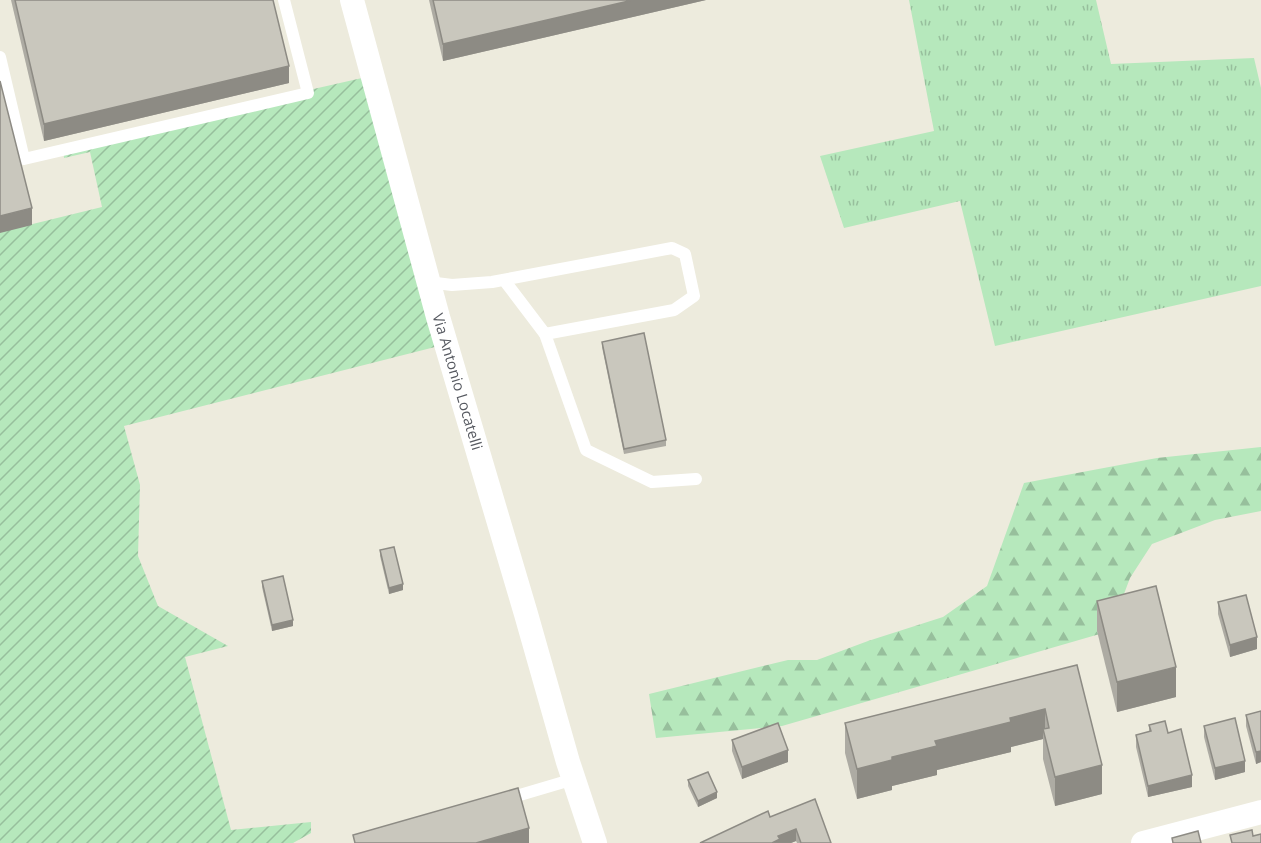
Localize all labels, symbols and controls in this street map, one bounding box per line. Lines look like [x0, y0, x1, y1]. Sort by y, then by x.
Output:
street label: Via Antonio Locatelli [428, 311, 488, 452]

